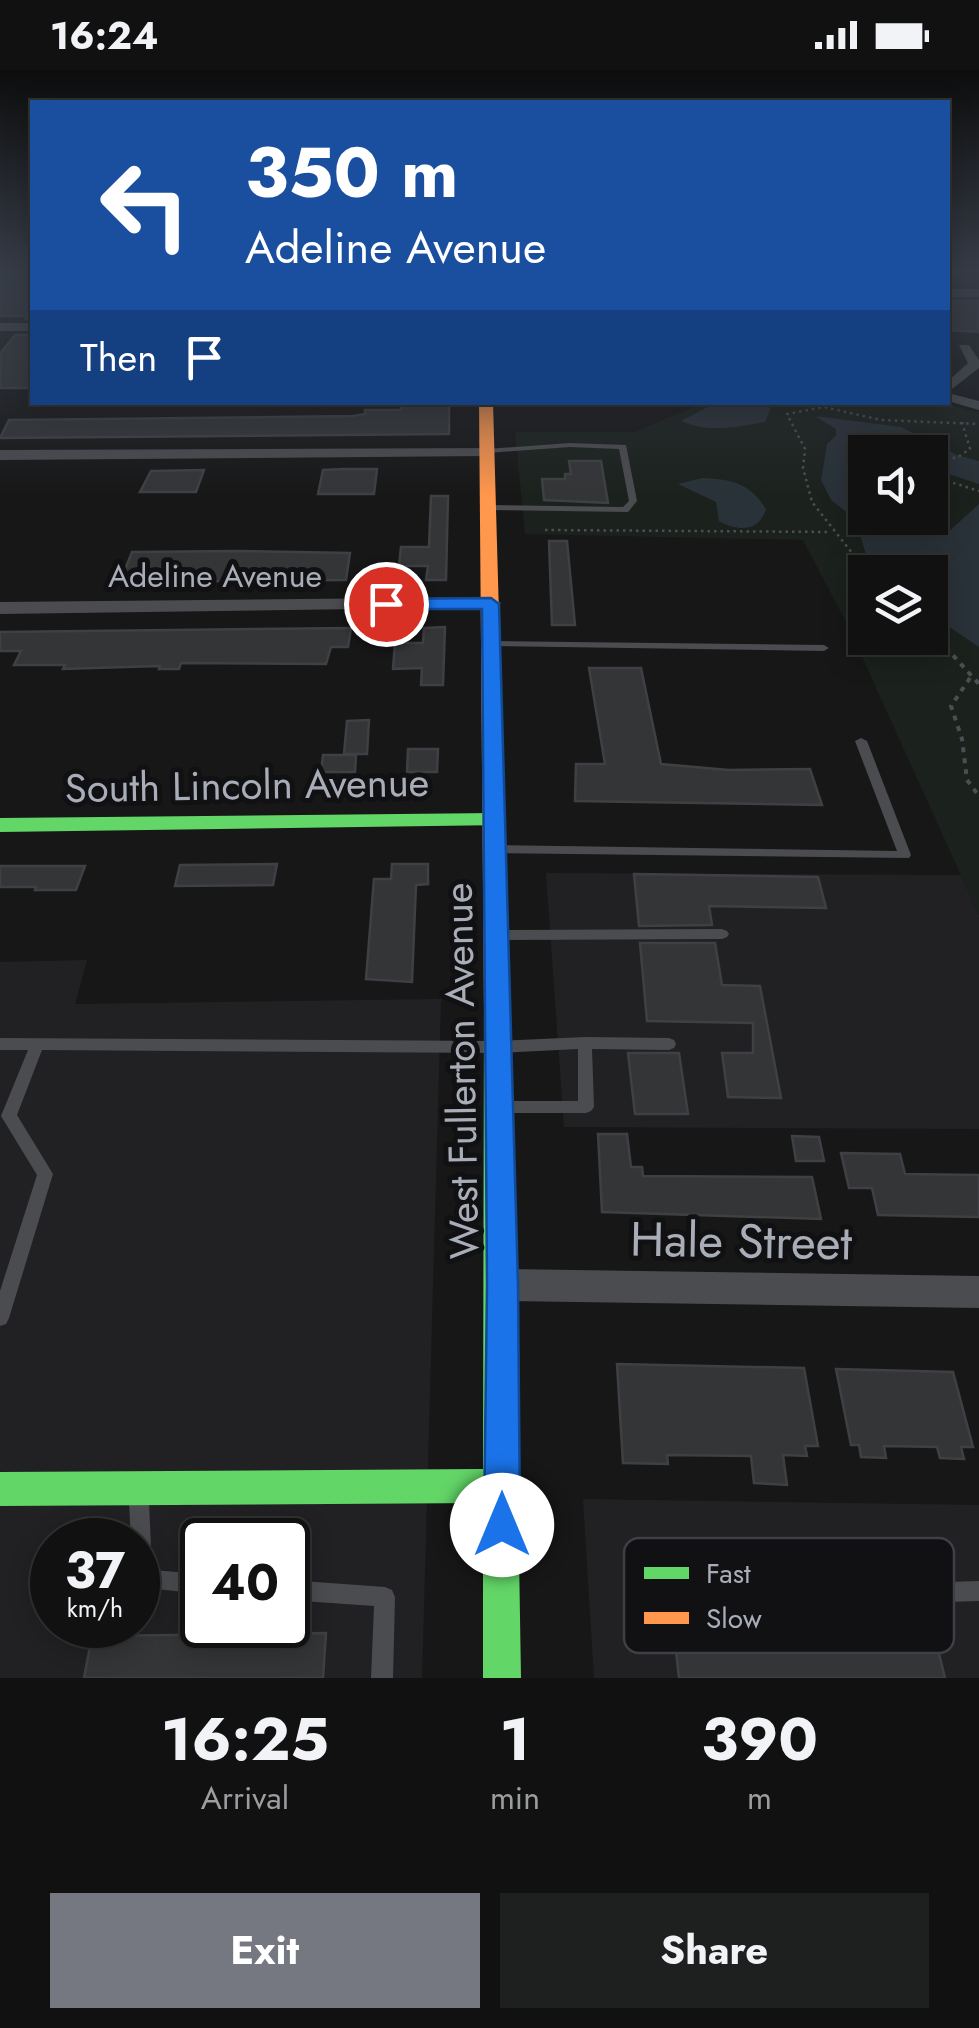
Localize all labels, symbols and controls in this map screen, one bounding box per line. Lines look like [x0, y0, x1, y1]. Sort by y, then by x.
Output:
text: 16:24 [50, 8, 158, 63]
text: 350 m [245, 122, 458, 223]
icon: left [80, 140, 210, 270]
text: Adeline Avenue [245, 215, 546, 280]
text: Then [80, 330, 157, 385]
icon: arrive [177, 330, 232, 385]
map controls [848, 435, 948, 655]
button: sound [848, 435, 948, 535]
street label: Adeline Avenue [108, 553, 322, 599]
button: layers [848, 555, 948, 655]
pin [344, 562, 429, 647]
icon: arrive [359, 577, 414, 632]
street label: South Lincoln Avenue [64, 753, 430, 817]
street label: West Fullerton Avenue [429, 882, 493, 1260]
street label: Hale Street [629, 1205, 853, 1277]
position arrow [450, 1473, 554, 1577]
speed limit sign: 40 [180, 1518, 310, 1648]
text: 37 [65, 1534, 125, 1607]
legend [624, 1538, 954, 1653]
text: Fast [706, 1553, 751, 1594]
text: km/h [67, 1590, 123, 1626]
text: Slow [706, 1598, 762, 1639]
text: 16:25 [161, 1696, 329, 1783]
text: 1 [500, 1696, 530, 1783]
text: 390 [701, 1696, 818, 1783]
text: Arrival [201, 1775, 289, 1821]
text: min [490, 1775, 540, 1821]
text: m [747, 1775, 772, 1821]
button: Exit [50, 1893, 480, 2008]
button: Share [500, 1893, 929, 2008]

